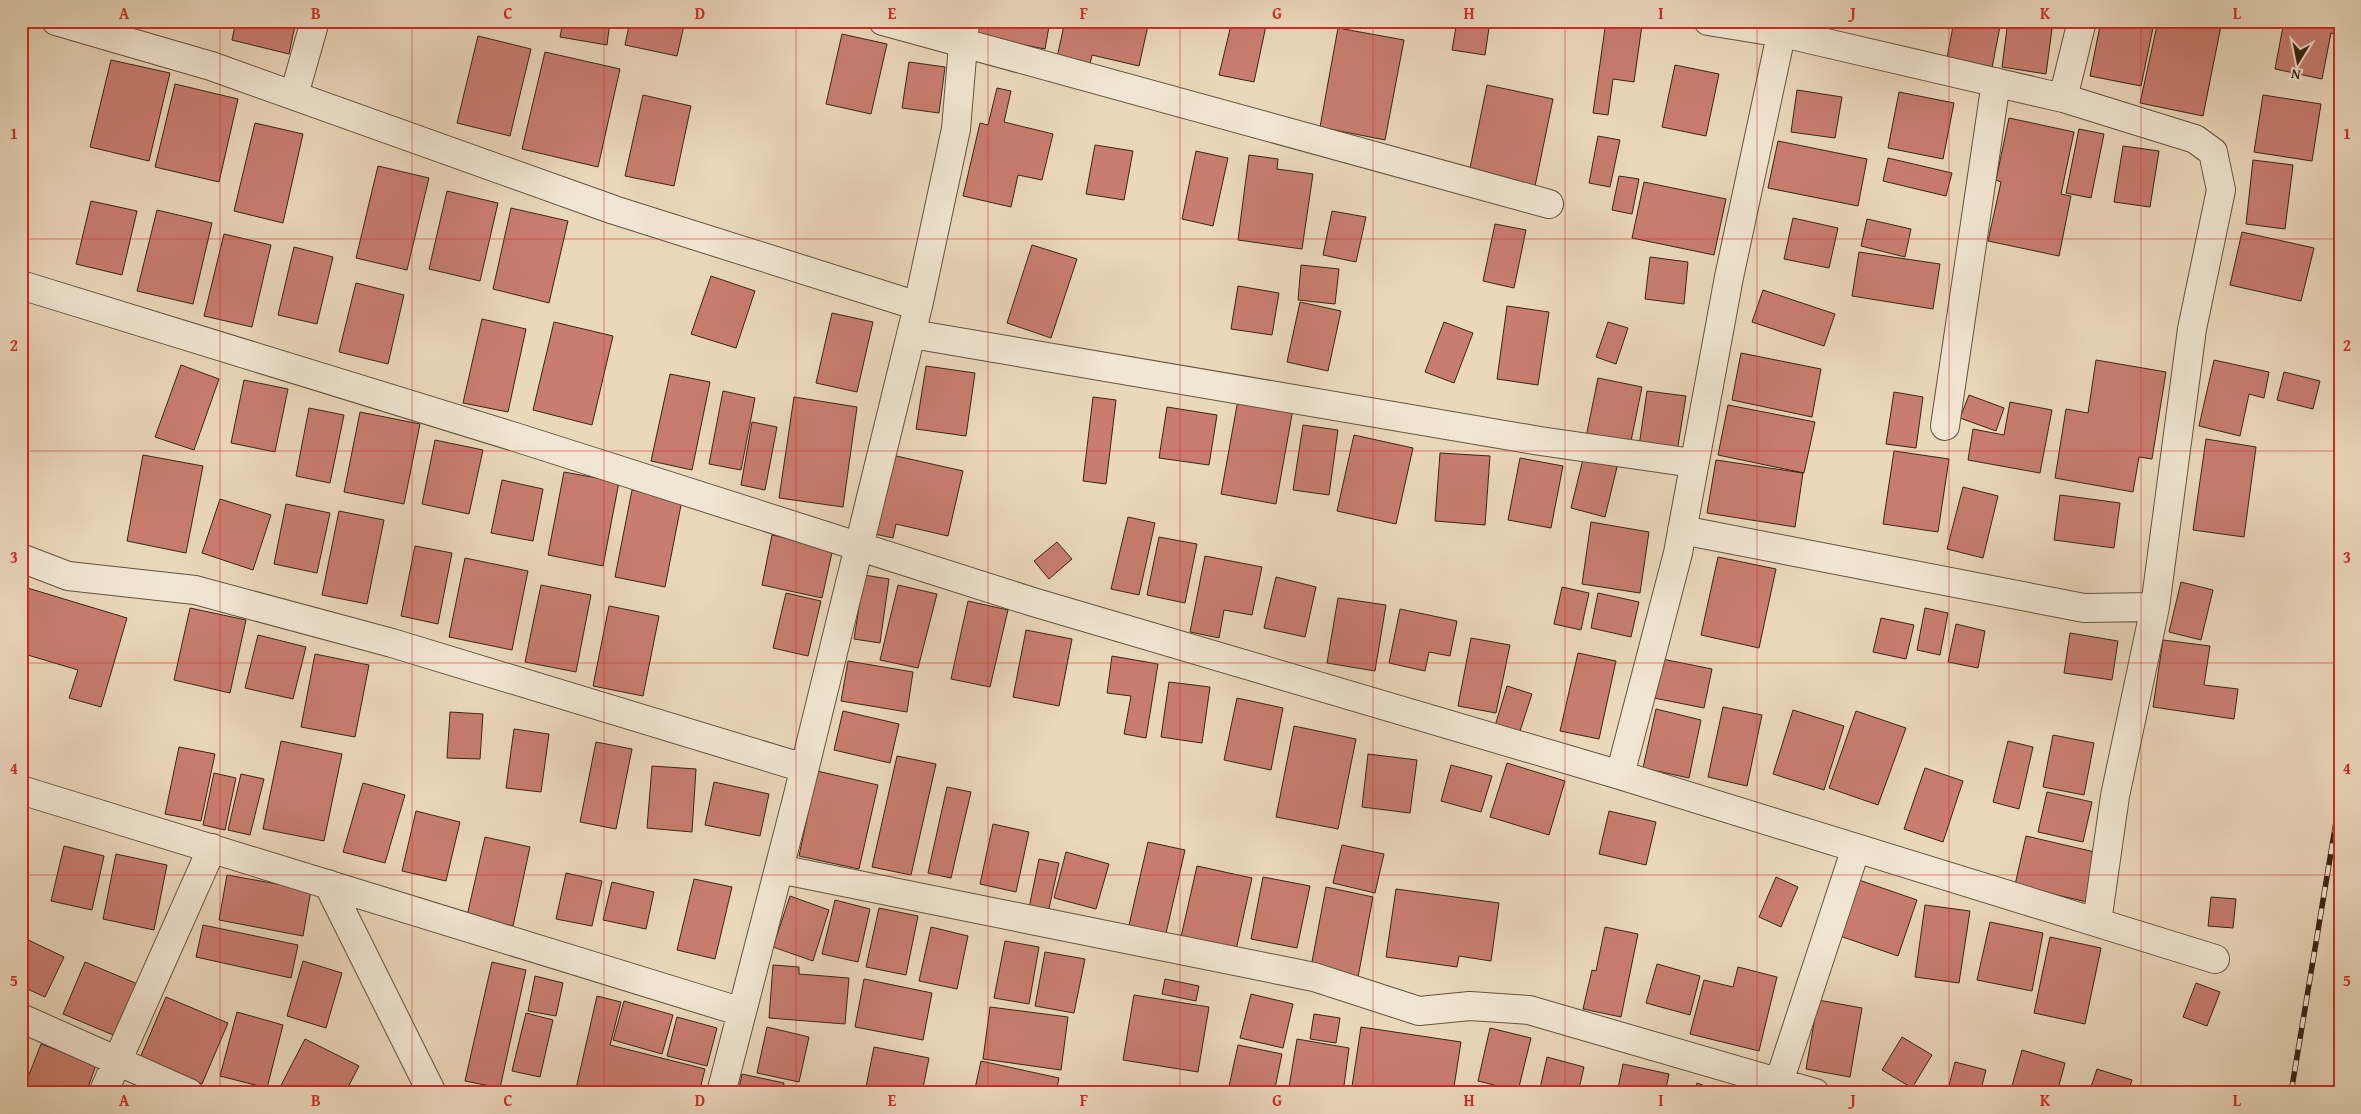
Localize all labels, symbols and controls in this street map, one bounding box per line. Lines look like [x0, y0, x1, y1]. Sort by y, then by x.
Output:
text: A [119, 1, 130, 25]
text: B [311, 1, 321, 25]
text: C [503, 1, 513, 25]
text: D [695, 1, 705, 25]
text: E [888, 1, 897, 25]
text: F [1080, 1, 1088, 25]
text: G [1272, 1, 1282, 25]
text: H [1463, 1, 1475, 25]
text: I [1658, 1, 1664, 25]
text: J [1847, 1, 1856, 25]
text: K [2040, 1, 2051, 25]
text: L [2233, 1, 2242, 25]
north arrow [2274, 38, 2324, 88]
text: N [2289, 64, 2302, 85]
text: 1 [10, 121, 18, 145]
text: 1 [2343, 121, 2351, 145]
text: 2 [10, 333, 18, 357]
text: 2 [2343, 333, 2351, 357]
text: 3 [10, 545, 18, 569]
text: 3 [2343, 545, 2351, 569]
text: 4 [10, 756, 18, 780]
text: 4 [2343, 756, 2351, 780]
text: 5 [10, 968, 18, 992]
text: 5 [2343, 968, 2351, 992]
text: A [119, 1088, 130, 1112]
text: B [311, 1088, 321, 1112]
text: C [503, 1088, 513, 1112]
text: D [695, 1088, 705, 1112]
text: E [888, 1088, 897, 1112]
text: F [1080, 1088, 1088, 1112]
text: G [1272, 1088, 1282, 1112]
text: H [1463, 1088, 1475, 1112]
text: I [1658, 1088, 1664, 1112]
text: J [1847, 1088, 1856, 1112]
text: K [2040, 1088, 2051, 1112]
text: L [2233, 1088, 2242, 1112]

